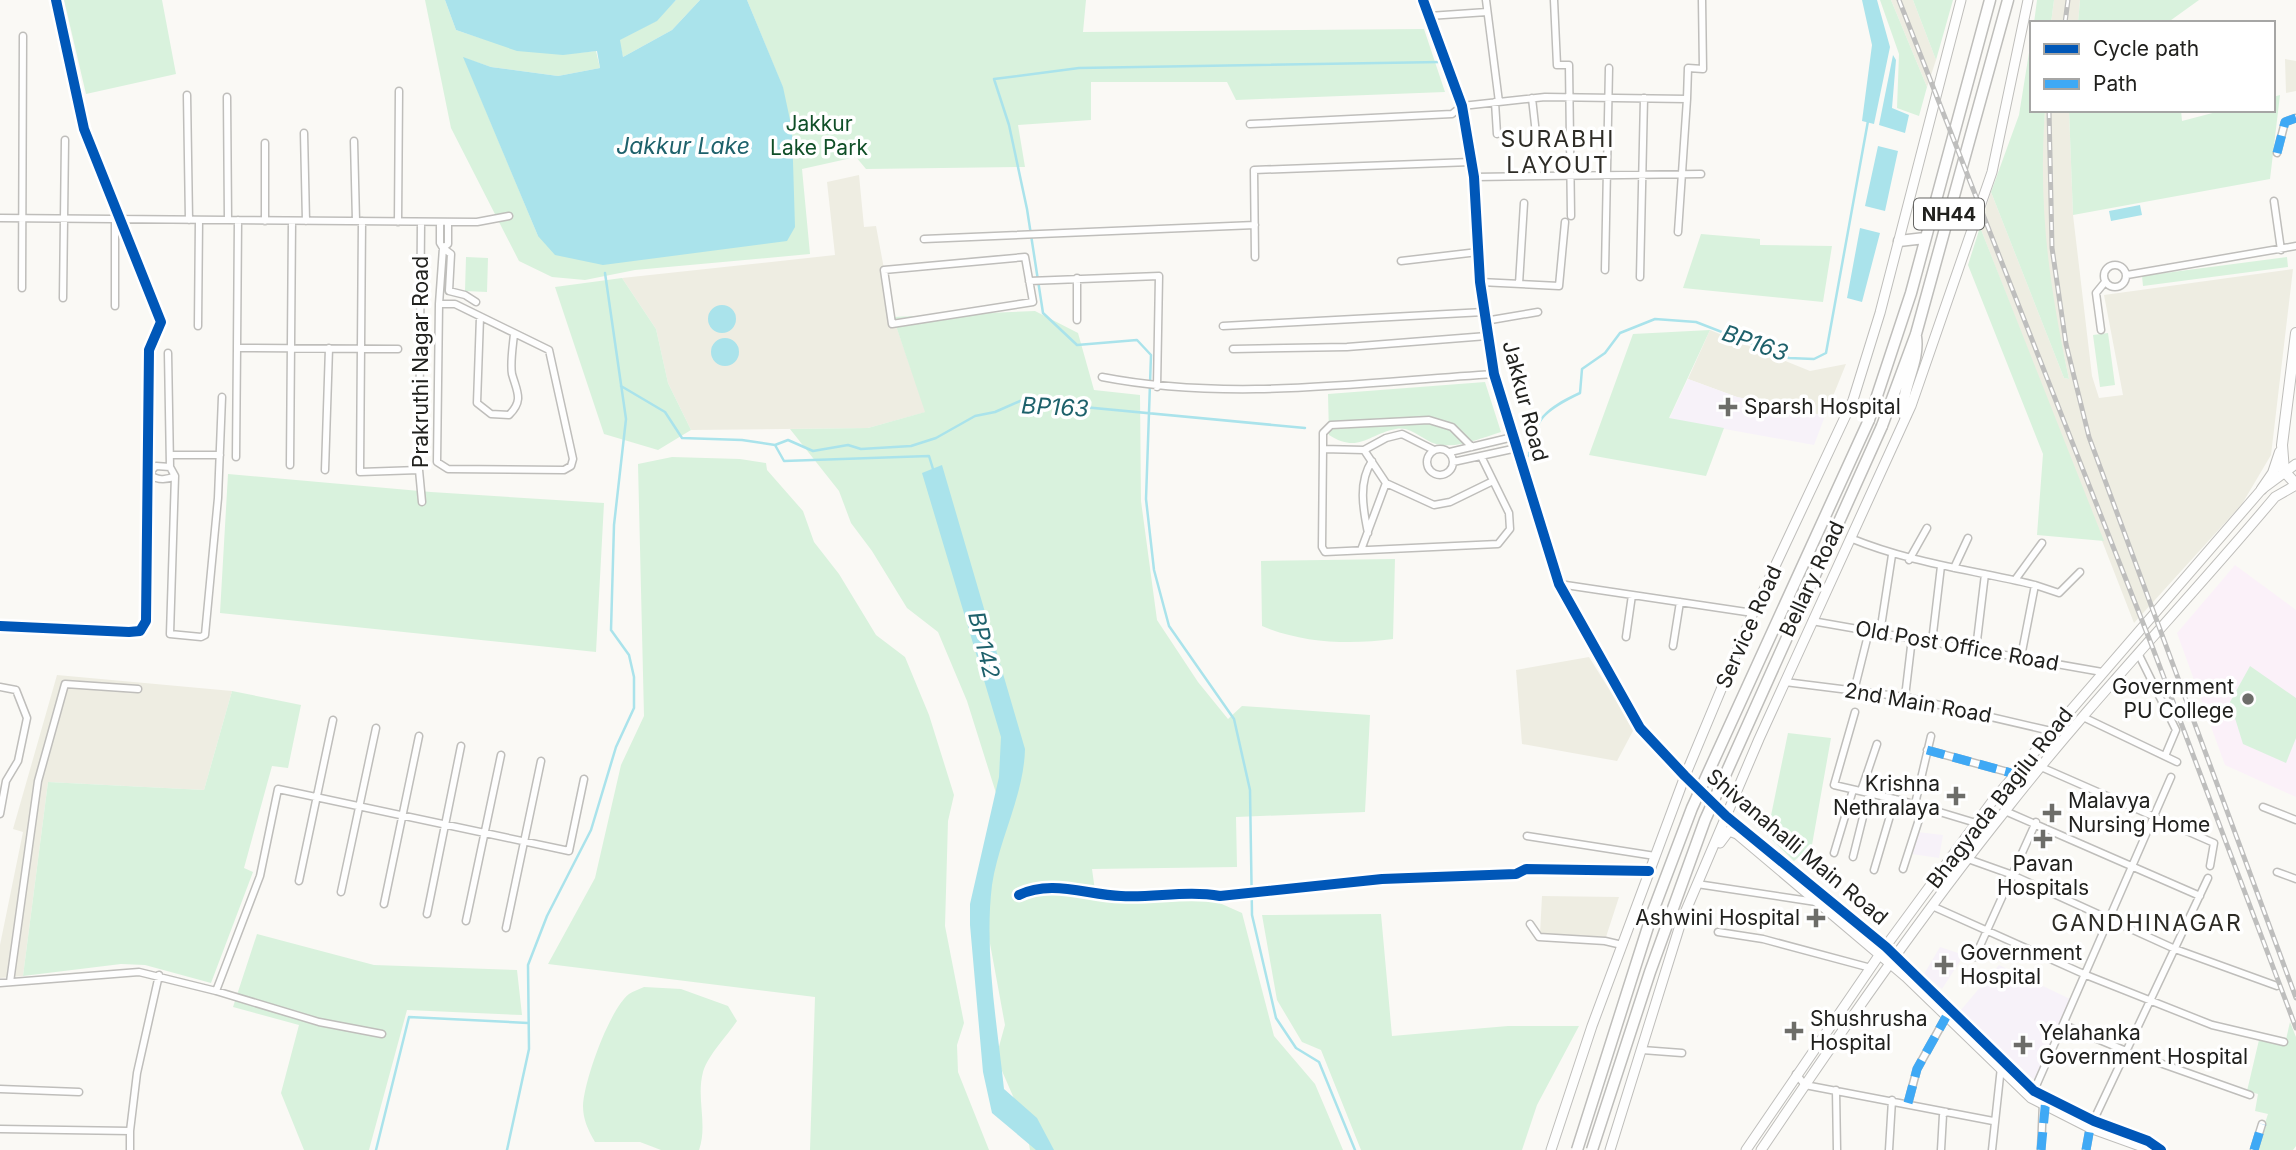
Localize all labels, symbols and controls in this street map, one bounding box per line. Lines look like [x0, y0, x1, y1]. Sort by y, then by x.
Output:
legend [2030, 21, 2275, 112]
text: Cycle path [2093, 36, 2199, 61]
text: Path [2093, 71, 2138, 96]
park label: Jakkur Lake Park [770, 111, 868, 160]
district label: SURABHI LAYOUT [1501, 125, 1615, 179]
water label: Jakkur Lake [616, 132, 750, 160]
road number: NH44 [1914, 198, 1984, 230]
street label: Prakruthi Nagar Road [408, 256, 433, 468]
water label: BP163 [1719, 319, 1791, 367]
street label: Jakkur Road [1497, 338, 1554, 464]
water label: BP163 [1021, 391, 1089, 423]
place label: Sparsh Hospital [1744, 394, 1901, 419]
marker: Sparsh Hospital [1718, 397, 1738, 417]
street label: Bellary Road [1774, 517, 1849, 641]
street label: Service Road [1710, 562, 1787, 692]
water label: BP142 [962, 609, 1006, 681]
street label: Old Post Office Road [1853, 615, 2061, 676]
place label: Government PU College [2112, 674, 2234, 723]
street label: 2nd Main Road [1843, 677, 1994, 728]
marker: Government PU College [2240, 691, 2256, 707]
street label: Bhagyada Bagilu Road [1921, 702, 2078, 893]
street label: Shivanahalli Main Road [1702, 763, 1893, 930]
place label: Krishna Nethralaya [1833, 771, 1940, 820]
marker: Krishna Nethralaya [1946, 786, 1966, 806]
place label: Malavya Nursing Home [2068, 788, 2210, 837]
marker: Malavya Nursing Home [2042, 803, 2062, 823]
marker: Pavan Hospitals [2033, 829, 2053, 849]
place label: Pavan Hospitals [1997, 851, 2089, 900]
place label: Ashwini Hospital [1635, 905, 1800, 930]
marker: Ashwini Hospital [1806, 908, 1826, 928]
district label: GANDHINAGAR [2051, 909, 2243, 937]
place label: Government Hospital [1960, 940, 2082, 989]
marker: Government Hospital [1934, 955, 1954, 975]
place label: Shushrusha Hospital [1810, 1006, 1927, 1055]
place label: Yelahanka Government Hospital [2039, 1020, 2248, 1069]
marker: Shushrusha Hospital [1784, 1021, 1804, 1041]
marker: Yelahanka Government Hospital [2013, 1035, 2033, 1055]

